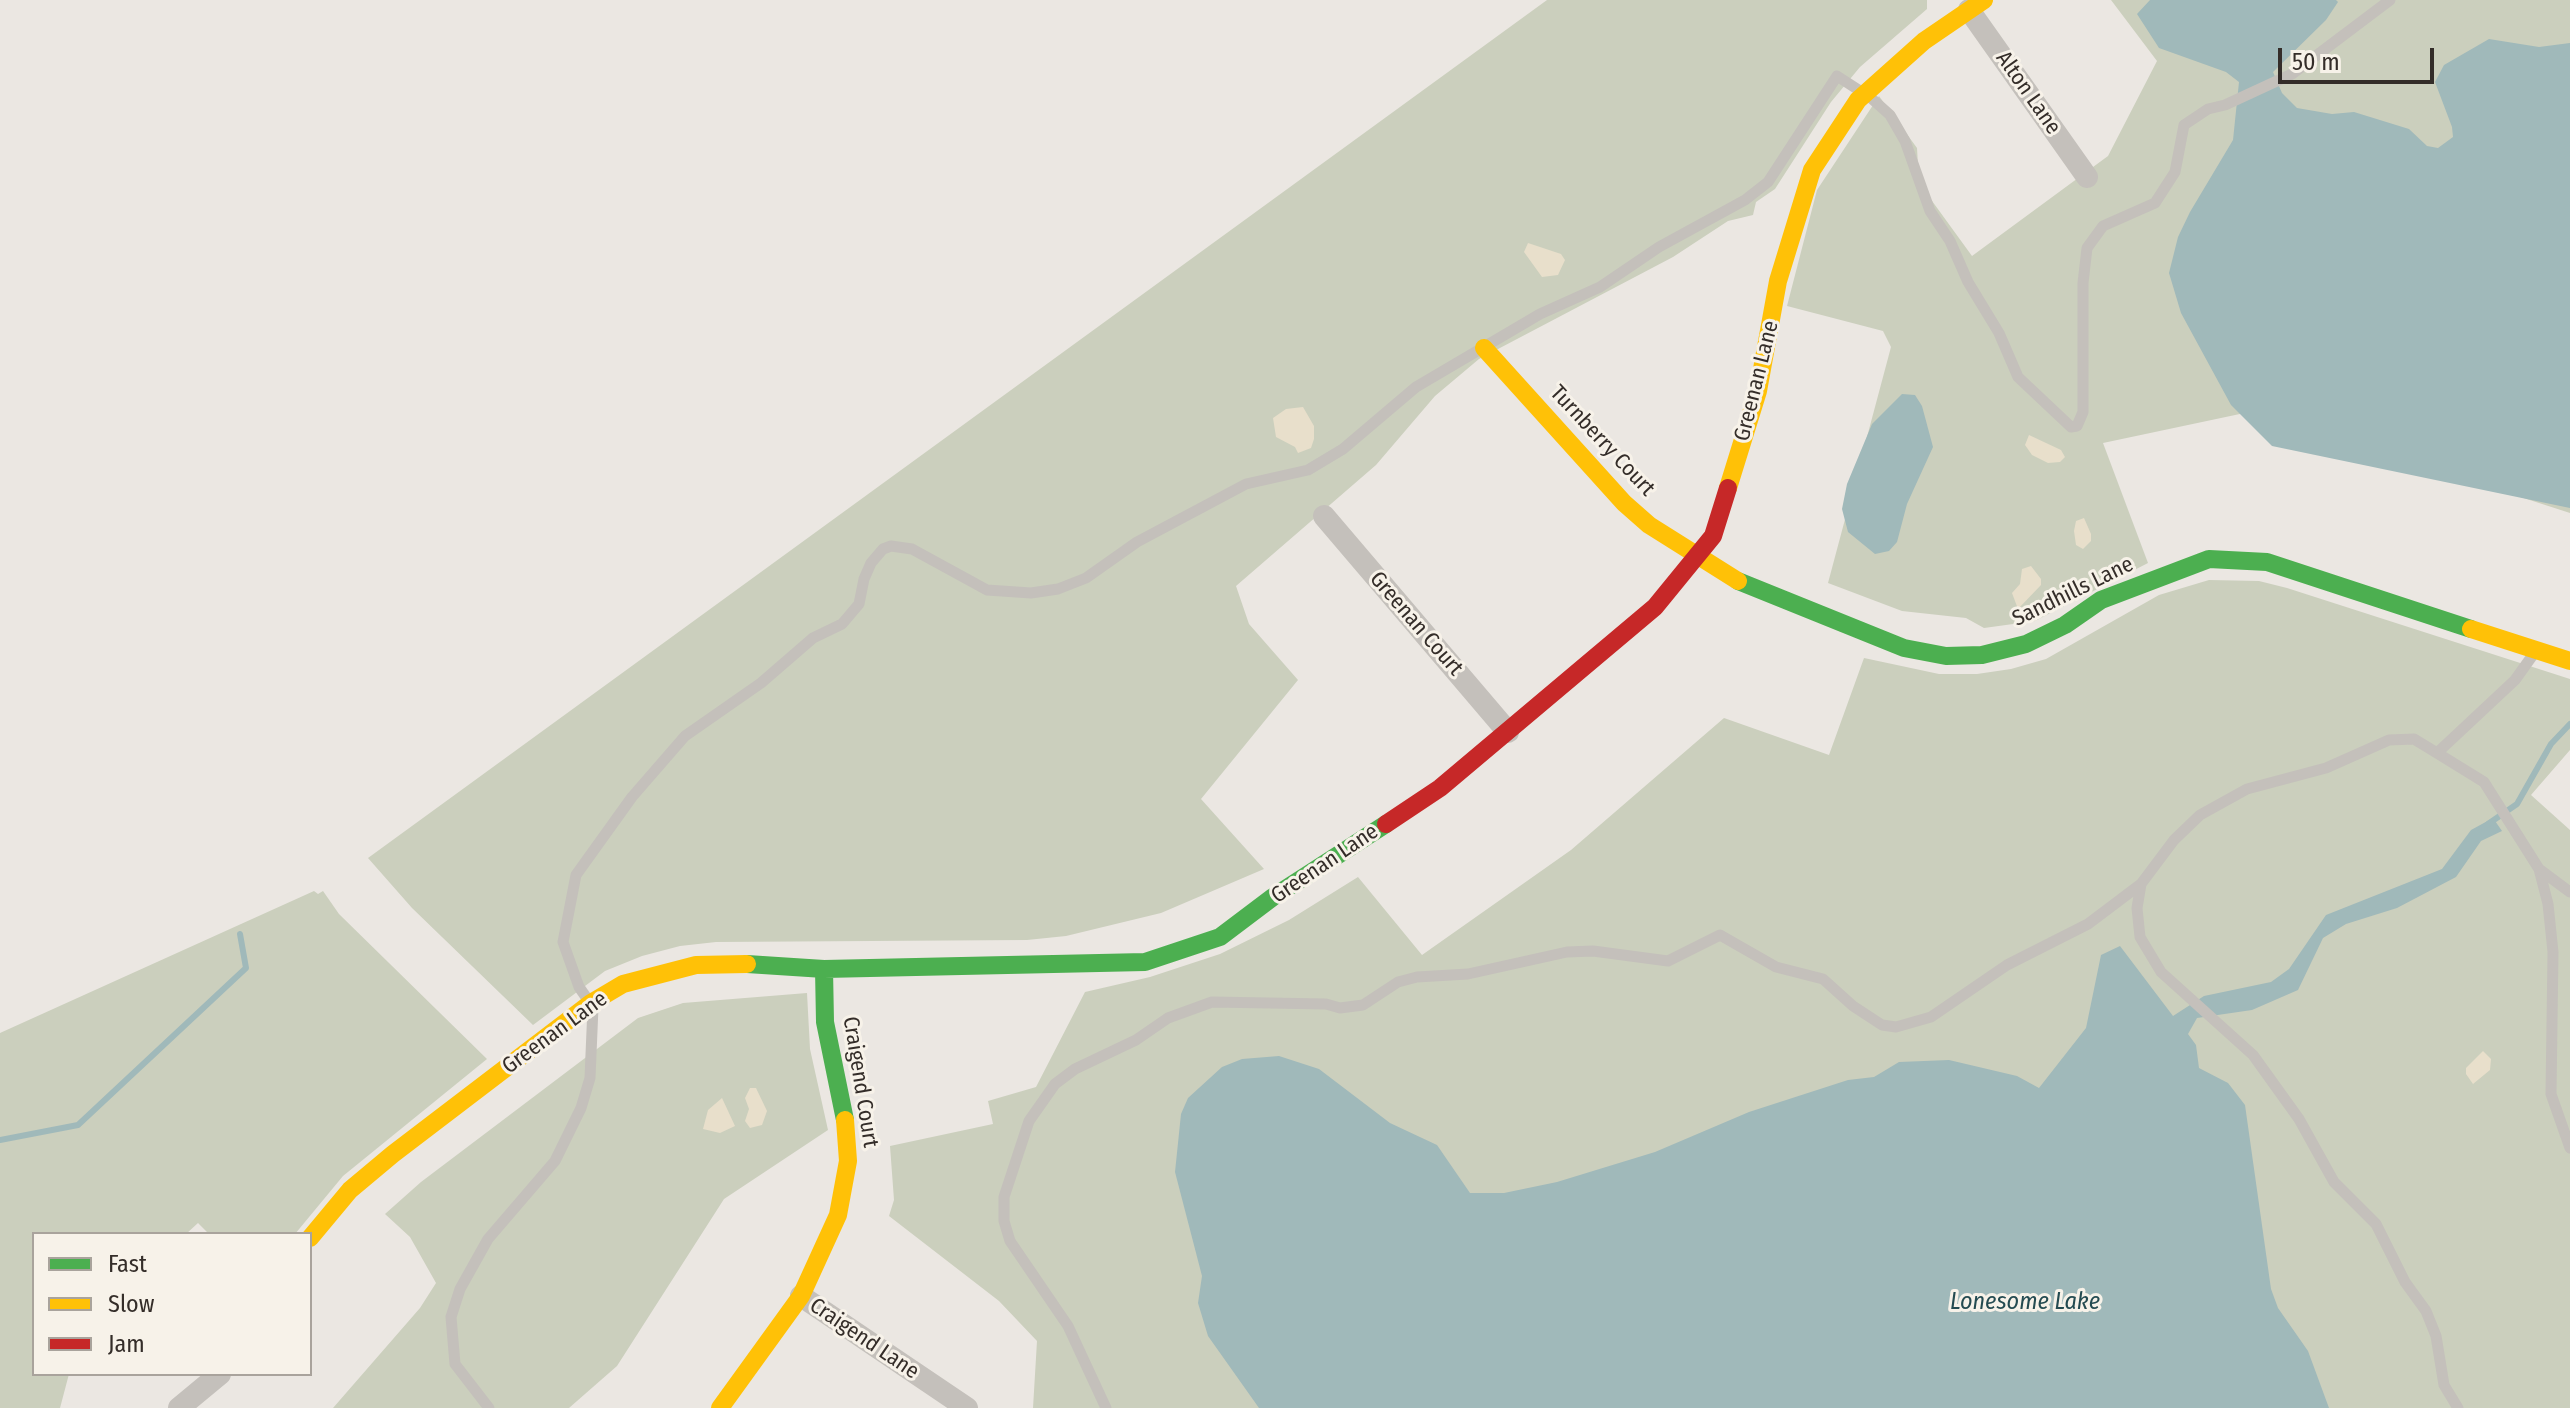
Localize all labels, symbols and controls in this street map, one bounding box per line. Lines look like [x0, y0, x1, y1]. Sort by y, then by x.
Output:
scale bar [2282, 32, 2438, 82]
street label: Alton Lane [1990, 46, 2066, 140]
text: 50 m [2292, 48, 2340, 76]
street label: Greenan Lane [1729, 318, 1785, 444]
street label: Turnberry Court [1544, 380, 1660, 502]
street label: Sandhills Lane [2008, 551, 2138, 633]
street label: Greenan Court [1364, 567, 1468, 681]
street label: Greenan Lane [1266, 819, 1384, 909]
street label: Greenan Lane [497, 986, 613, 1080]
street label: Craigend Court [837, 1015, 883, 1149]
legend [32, 1232, 312, 1376]
text: Fast [108, 1250, 147, 1278]
water label: Lonesome Lake [1950, 1288, 2100, 1316]
text: Slow [108, 1290, 154, 1318]
street label: Craigend Lane [804, 1293, 924, 1385]
text: Jam [108, 1330, 145, 1358]

